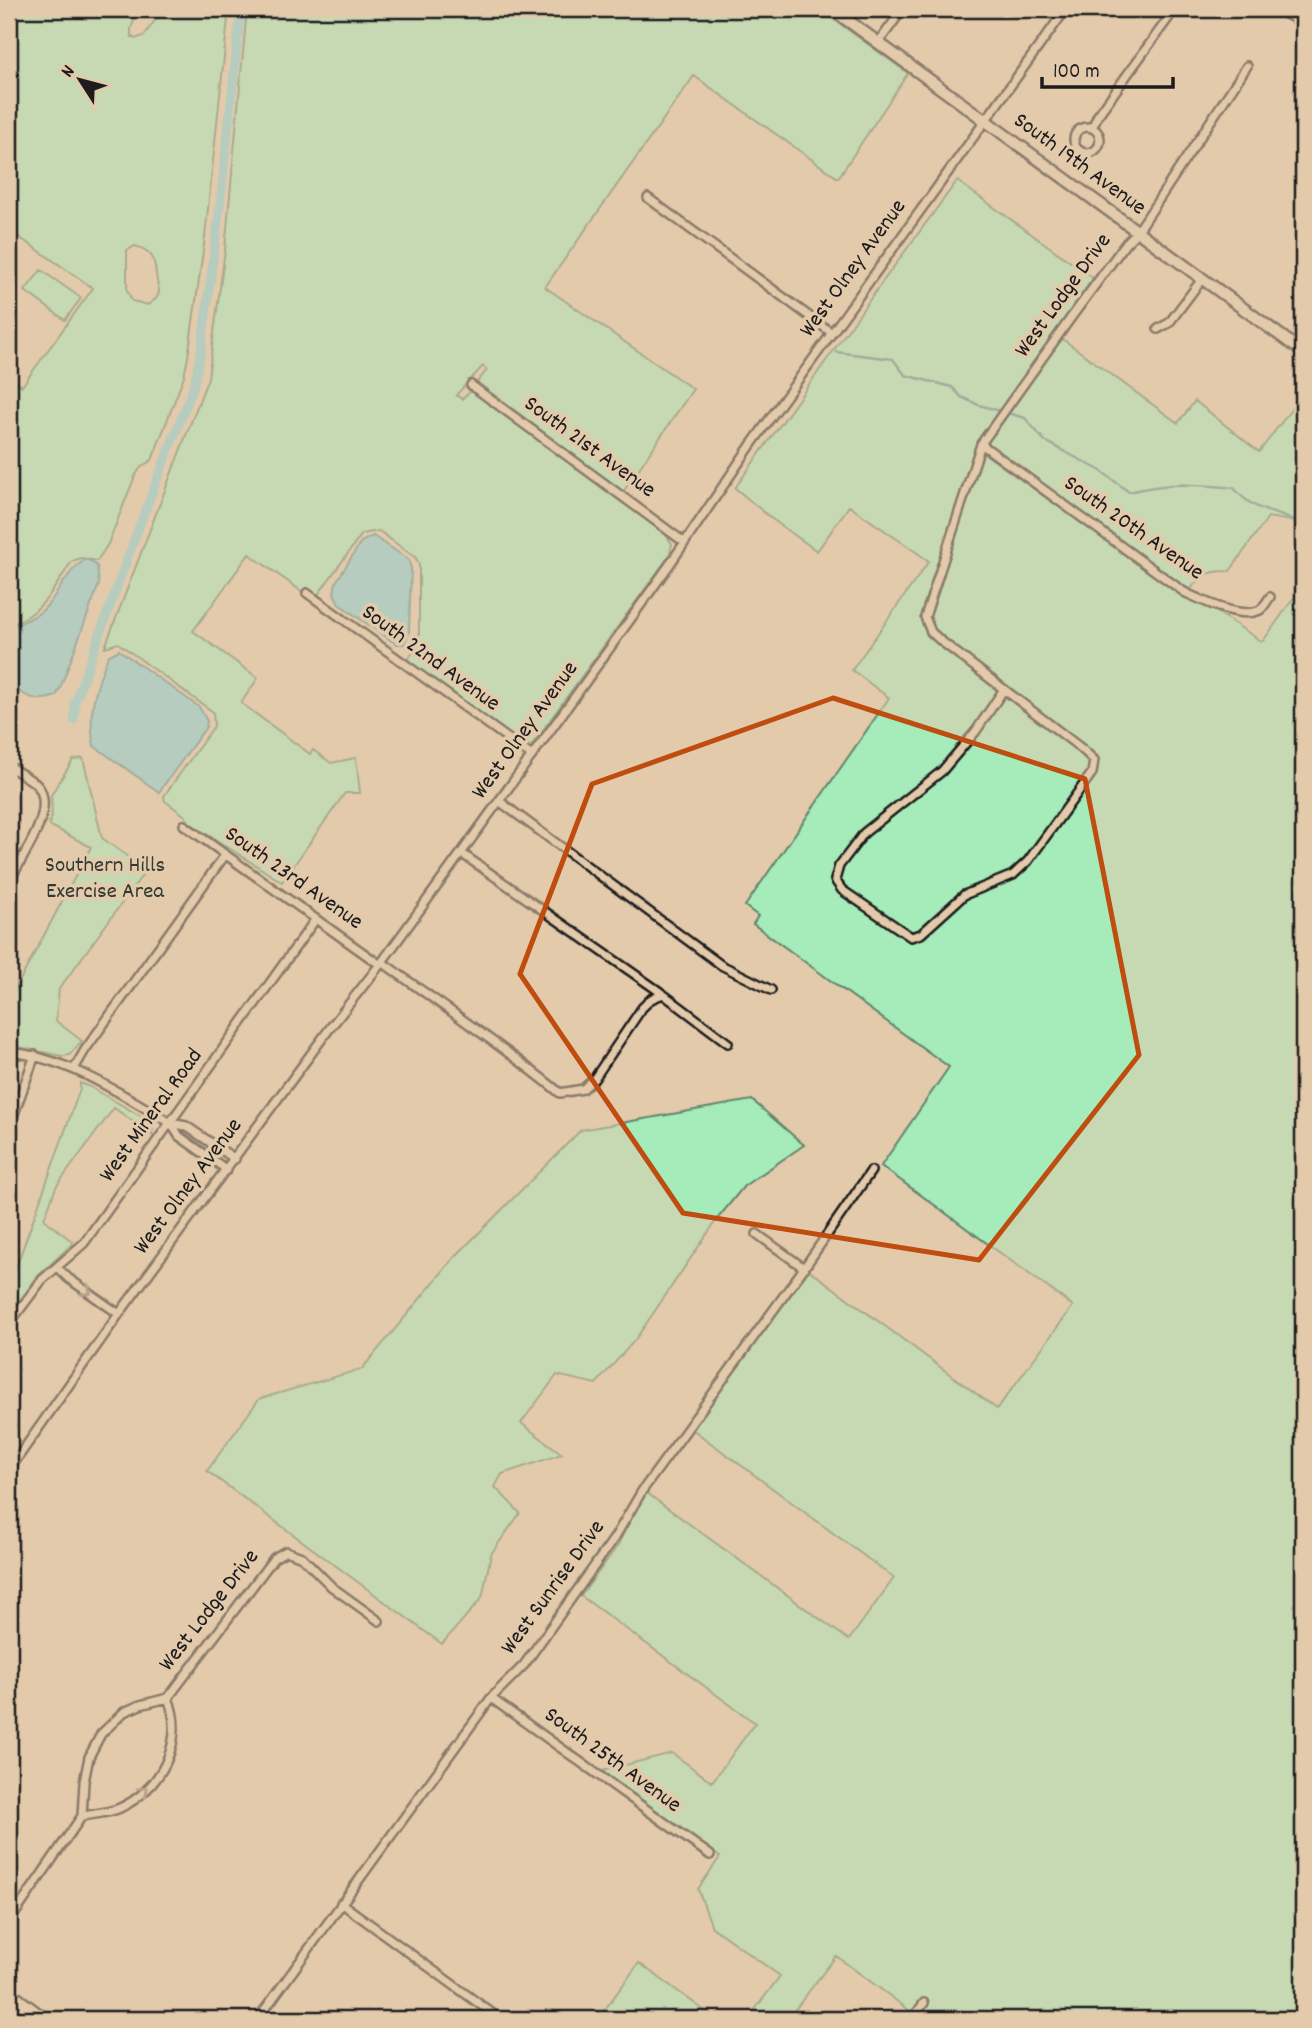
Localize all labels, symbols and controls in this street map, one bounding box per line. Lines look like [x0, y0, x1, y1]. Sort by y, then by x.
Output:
north arrow [46, 46, 116, 116]
scale bar [1042, 46, 1174, 90]
text: 100 m [1053, 58, 1100, 88]
text: N [55, 60, 83, 84]
street label: South 19th Avenue [1006, 105, 1152, 225]
street label: West Olney Avenue [793, 193, 915, 345]
street label: West Lodge Drive [1007, 227, 1121, 365]
street label: South 21st Avenue [516, 389, 662, 507]
street label: South 20th Avenue [1056, 468, 1210, 590]
street label: South 22nd Avenue [354, 597, 506, 721]
street label: West Olney Avenue [465, 655, 587, 807]
street label: South 23rd Avenue [217, 819, 369, 939]
park label: Southern Hills Exercise Area [45, 850, 165, 909]
street label: West Mineral Road [92, 1042, 212, 1190]
street label: West Olney Avenue [127, 1112, 251, 1262]
one-way arrow [80, 1283, 93, 1296]
street label: West Sunrise Drive [494, 1514, 614, 1662]
street label: West Lodge Drive [152, 1543, 268, 1679]
street label: South 25th Avenue [537, 1700, 687, 1822]
one-way arrow [136, 1787, 149, 1799]

